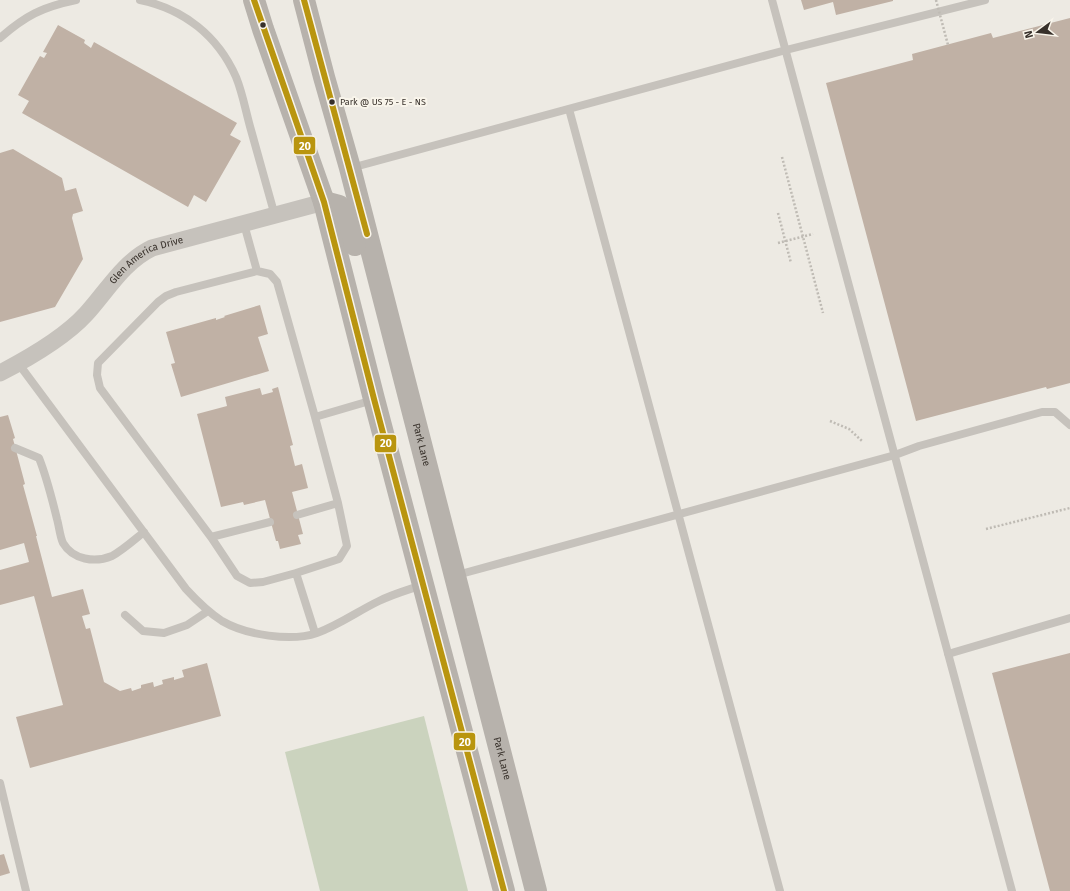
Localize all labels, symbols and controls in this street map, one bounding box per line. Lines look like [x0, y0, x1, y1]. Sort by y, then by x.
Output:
north arrow [1018, 12, 1058, 52]
unlabelled marker [258, 20, 268, 30]
text: N [1022, 29, 1036, 40]
marker: Park @ US 75 - E - NS [327, 97, 337, 107]
place label: Park @ US 75 - E - NS [340, 97, 426, 107]
line badge: 20 [293, 136, 316, 155]
text: 20 [299, 140, 312, 153]
street label: Glen America Drive [107, 234, 185, 287]
street label: Park Lane [410, 422, 433, 468]
line badge: 20 [374, 434, 397, 453]
text: 20 [380, 437, 393, 450]
line badge: 20 [453, 732, 476, 751]
text: 20 [459, 736, 472, 749]
street label: Park Lane [491, 736, 513, 781]

